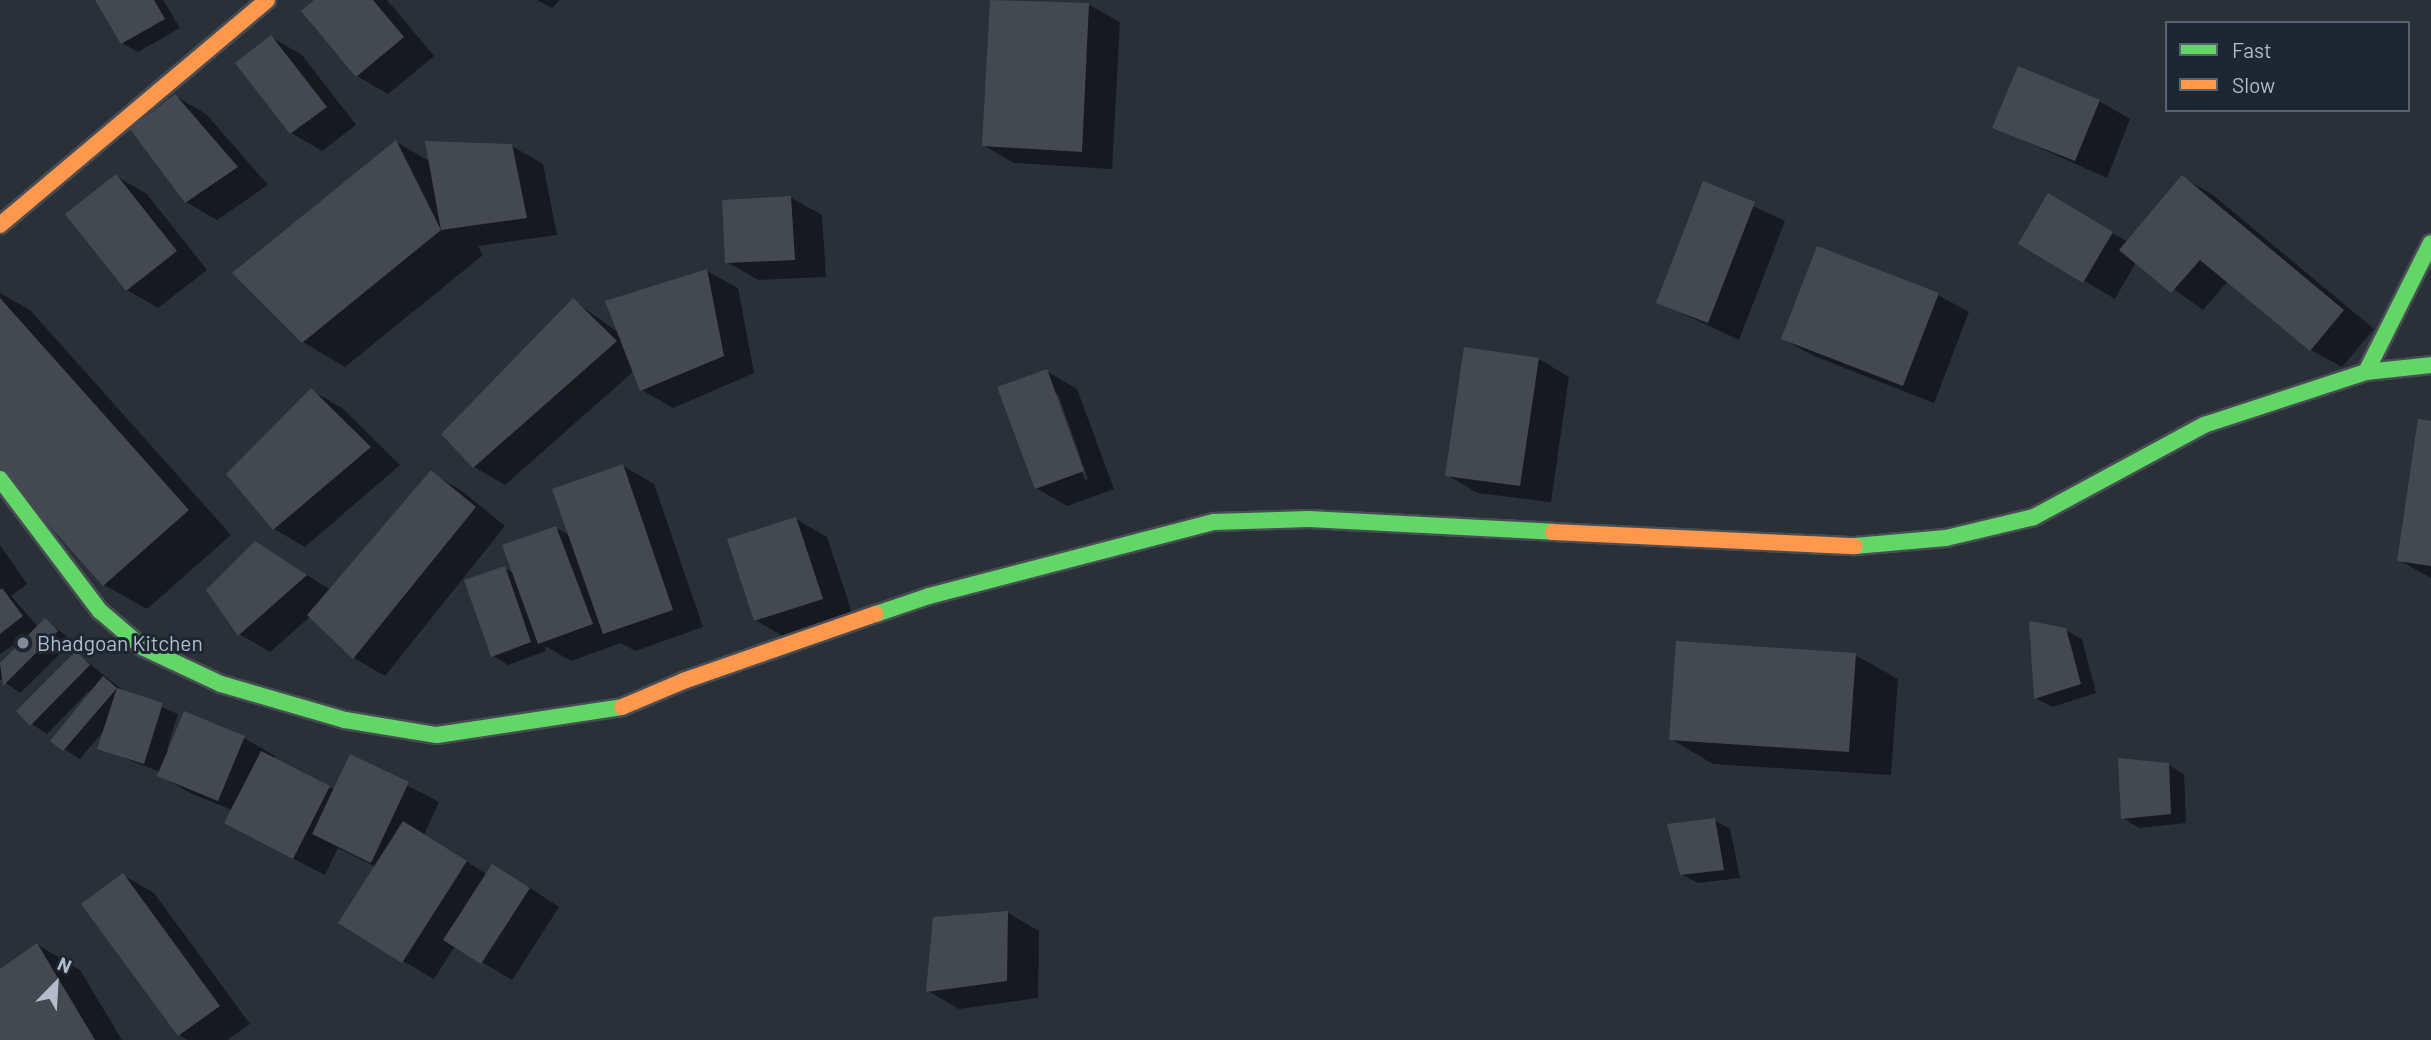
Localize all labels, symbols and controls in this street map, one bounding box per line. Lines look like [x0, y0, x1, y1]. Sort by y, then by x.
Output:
legend [2165, 21, 2410, 112]
text: Fast [2232, 37, 2272, 62]
text: Slow [2232, 72, 2275, 97]
place label: Bhadgoan Kitchen [37, 630, 203, 656]
marker: Bhadgoan Kitchen [15, 635, 31, 651]
north arrow [21, 949, 91, 1019]
text: N [54, 951, 75, 977]

